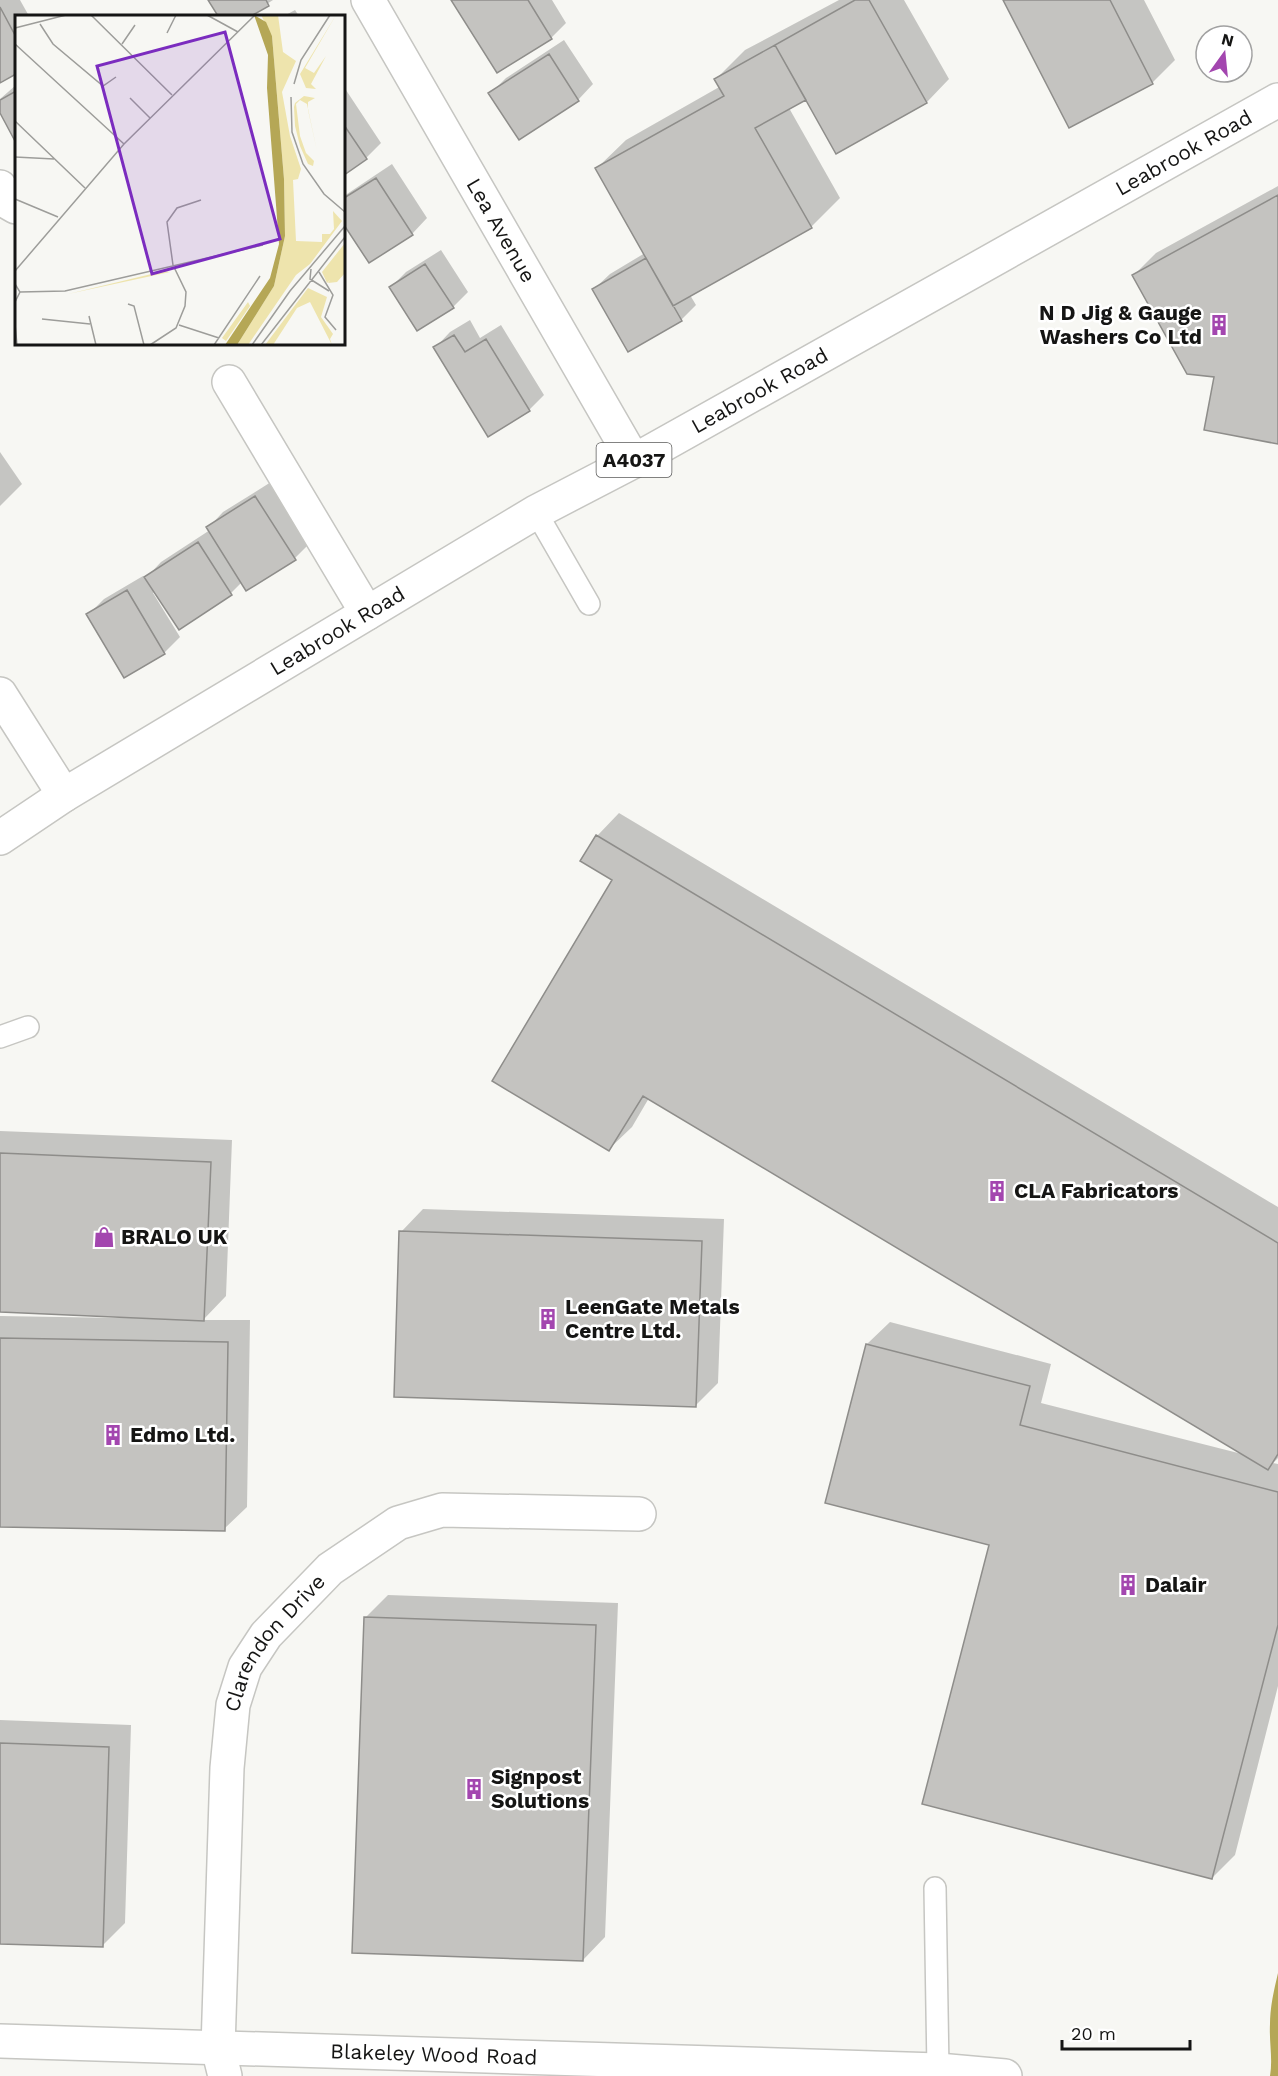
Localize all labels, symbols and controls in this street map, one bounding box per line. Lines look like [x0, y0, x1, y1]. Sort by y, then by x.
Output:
inset map [15, 15, 345, 345]
north arrow [1194, 24, 1254, 84]
text: N [1220, 29, 1236, 51]
street label: Leabrook Road [1111, 104, 1256, 201]
street label: Lea Avenue [461, 173, 541, 287]
place label: N D Jig & Gauge Washers Co Ltd [1039, 300, 1202, 349]
building icon: N D Jig & Gauge Washers Co Ltd [1207, 313, 1231, 337]
street label: Leabrook Road [687, 342, 832, 438]
road number: A4037 [596, 443, 672, 477]
street label: Leabrook Road [265, 581, 409, 681]
place label: CLA Fabricators [1014, 1178, 1179, 1203]
building icon: CLA Fabricators [985, 1179, 1009, 1203]
place label: BRALO UK [121, 1224, 228, 1249]
shop icon: BRALO UK [92, 1225, 116, 1249]
place label: LeenGate Metals Centre Ltd. [565, 1294, 740, 1343]
building icon: LeenGate Metals Centre Ltd. [536, 1307, 560, 1331]
place label: Edmo Ltd. [130, 1422, 235, 1447]
building icon: Edmo Ltd. [101, 1423, 125, 1447]
street label: Clarendon Drive [219, 1569, 330, 1715]
place label: Dalair [1145, 1572, 1206, 1597]
building icon: Dalair [1116, 1573, 1140, 1597]
place label: Signpost Solutions [491, 1764, 589, 1813]
building icon: Signpost Solutions [462, 1777, 486, 1801]
scale bar [1062, 2013, 1190, 2051]
text: 20 m [1071, 2023, 1116, 2044]
street label: Blakeley Wood Road [330, 2038, 538, 2070]

